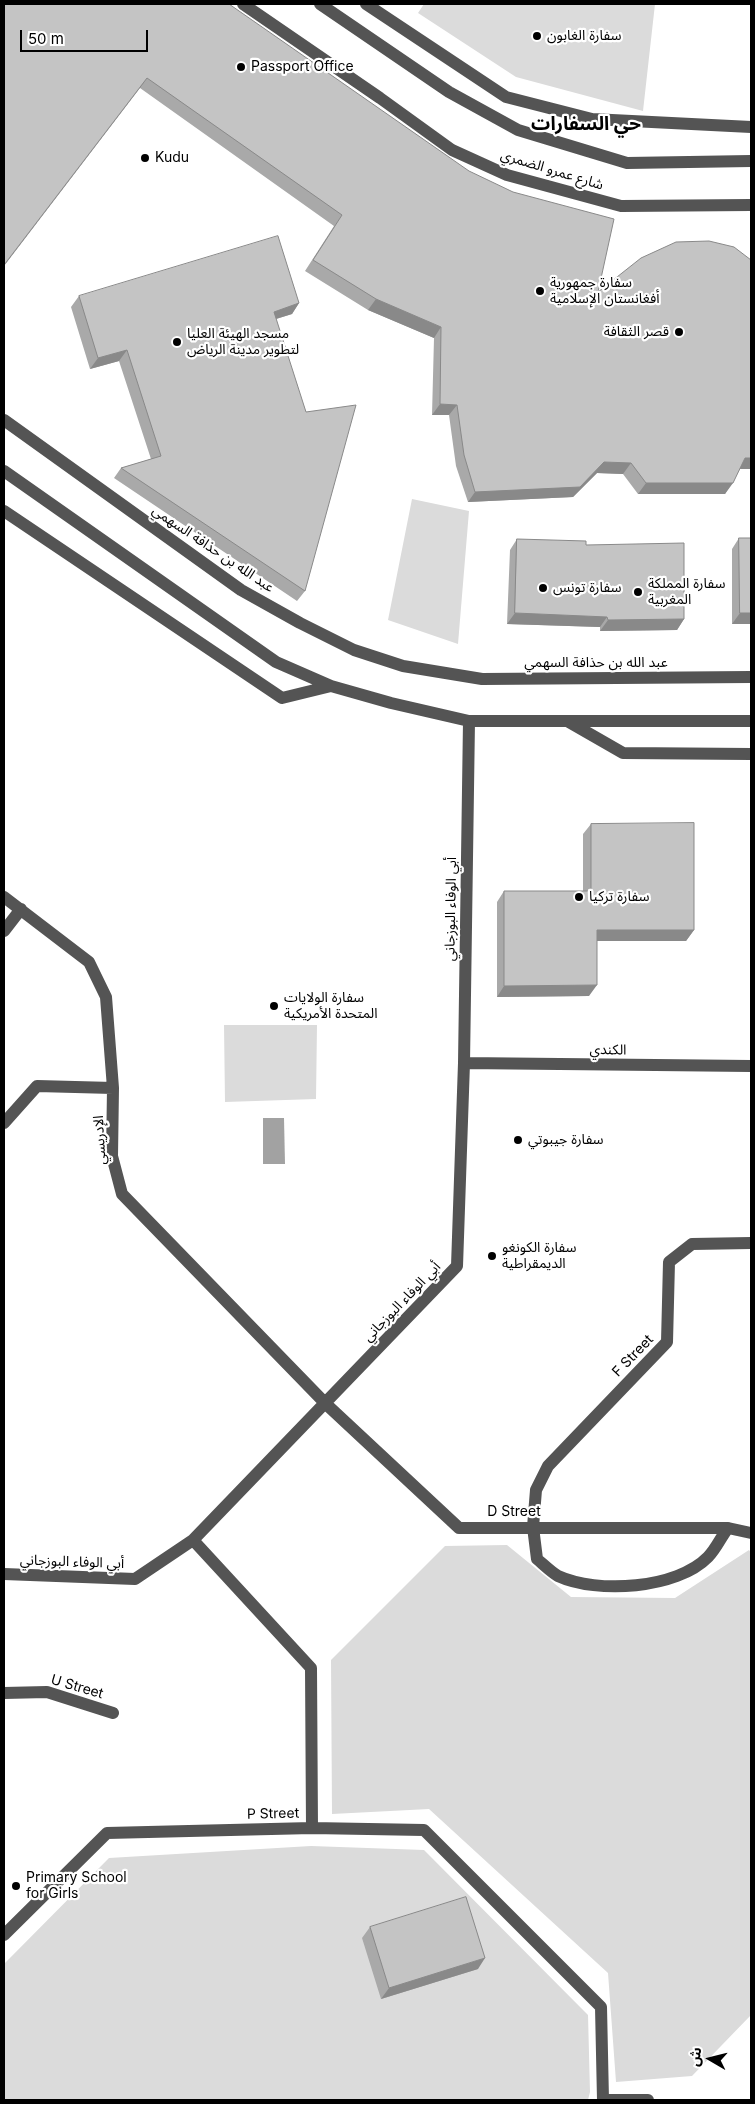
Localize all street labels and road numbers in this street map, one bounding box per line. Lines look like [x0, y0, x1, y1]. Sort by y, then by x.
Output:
street label: شارع عمرو الضمري [499, 146, 605, 194]
street label: عبد الله بن حذافة السهمي [149, 502, 277, 596]
street label: عبد الله بن حذافة السهمي [524, 655, 668, 671]
street label: أبي الوفاء البوزجاني [442, 857, 460, 961]
street label: الكندي [589, 1041, 627, 1059]
street label: الإدريسي [90, 1115, 110, 1165]
street label: أبي الوفاء البوزجاني [360, 1259, 444, 1345]
street label: F Street [609, 1332, 657, 1380]
street label: D Street [487, 1504, 541, 1520]
street label: أبي الوفاء البوزجاني [20, 1552, 124, 1572]
street label: U Street [49, 1672, 105, 1702]
street label: P Street [247, 1805, 299, 1823]

